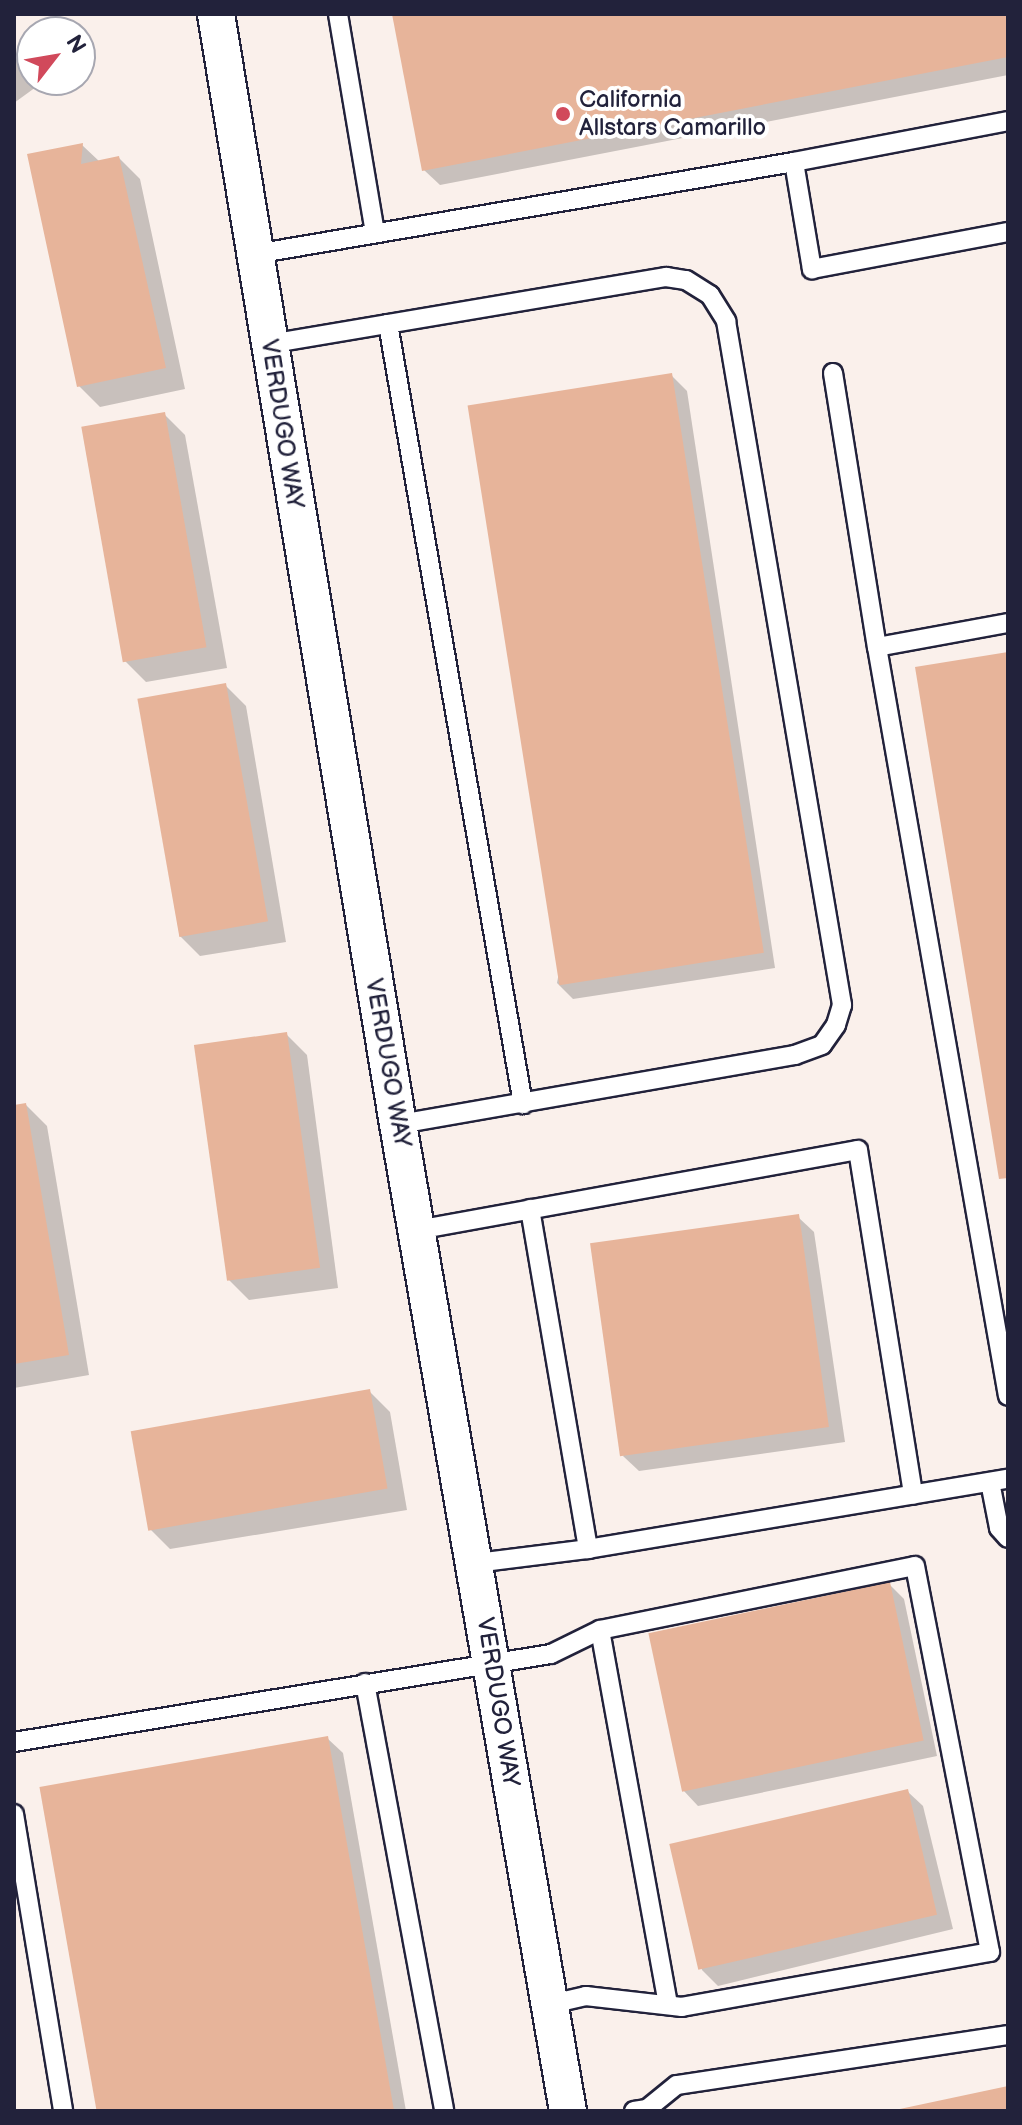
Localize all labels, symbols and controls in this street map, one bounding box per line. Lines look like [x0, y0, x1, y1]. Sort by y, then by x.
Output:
north arrow [16, 16, 96, 96]
text: N [59, 30, 91, 58]
place label: California Allstars Camarillo [579, 86, 766, 142]
marker: California Allstars Camarillo [554, 105, 572, 123]
street label: VERDUGO WAY [254, 337, 310, 511]
street label: VERDUGO WAY [359, 976, 417, 1150]
street label: VERDUGO WAY [470, 1615, 526, 1789]

